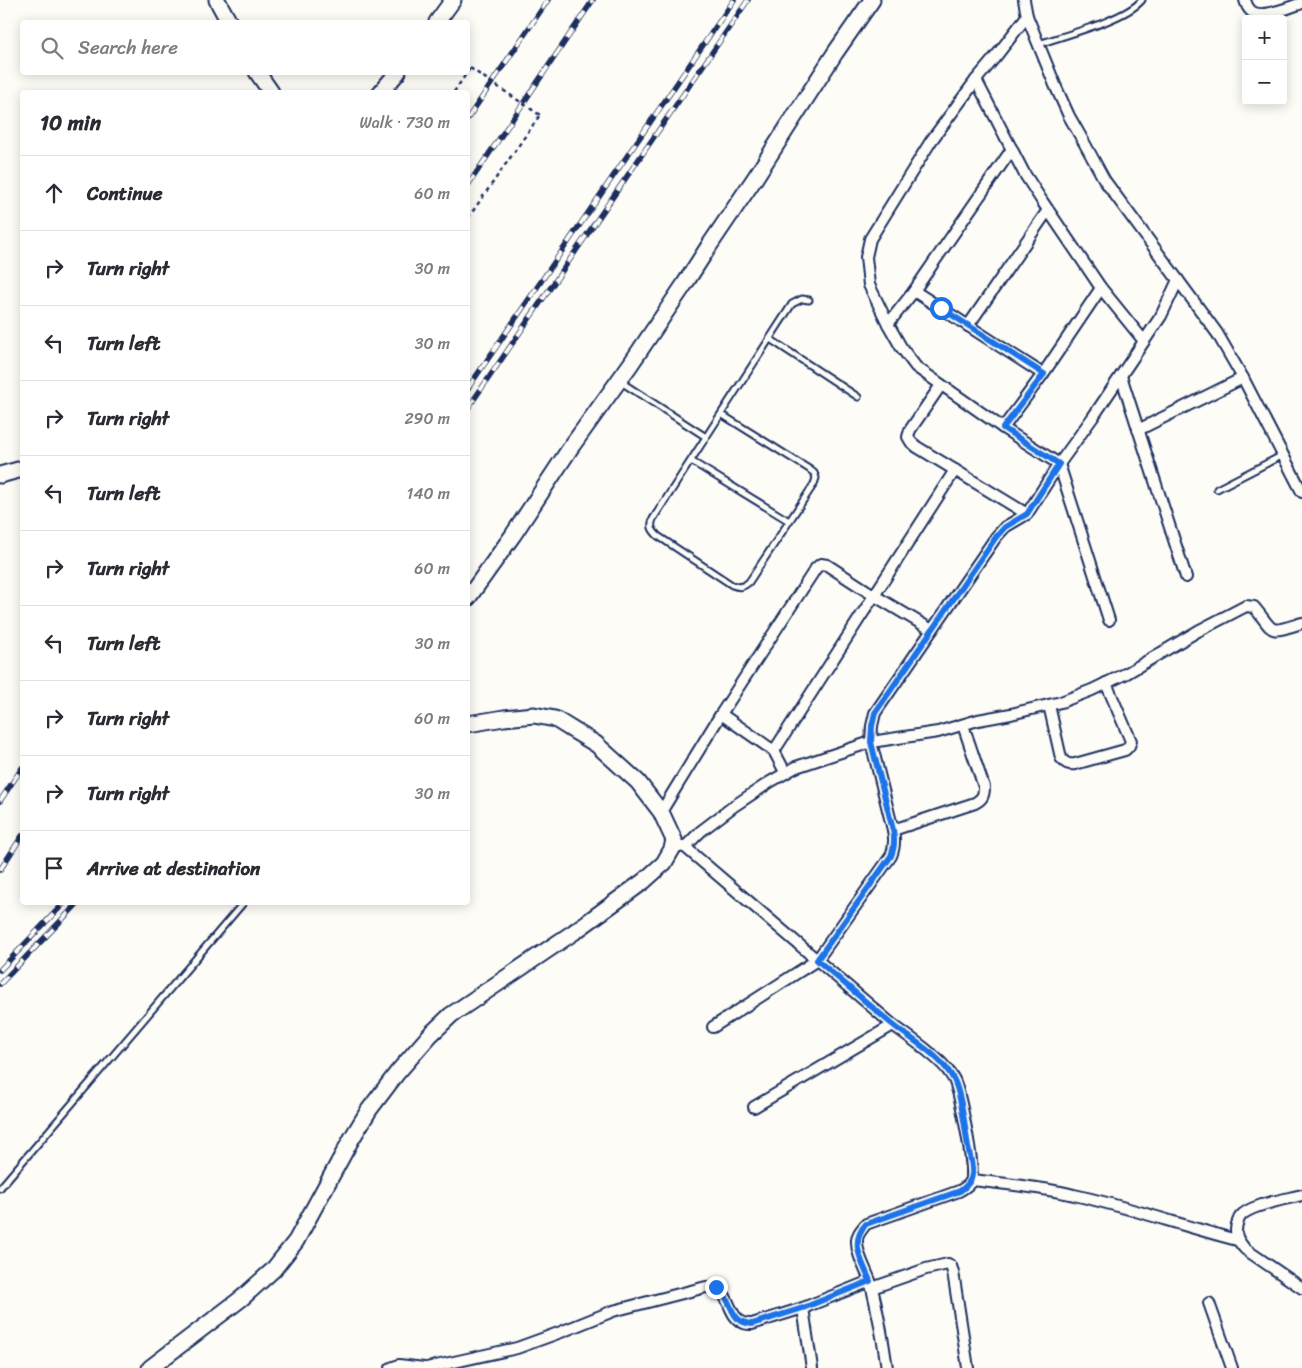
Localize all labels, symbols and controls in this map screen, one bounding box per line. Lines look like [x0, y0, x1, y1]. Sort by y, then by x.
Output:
map controls [1242, 15, 1287, 105]
button: + [1242, 15, 1287, 60]
search box [20, 20, 470, 75]
text: Search here [78, 31, 178, 64]
icon: search [38, 34, 66, 62]
button: − [1242, 60, 1287, 105]
text: 10 min [40, 104, 101, 142]
text: Walk · 730 m [359, 108, 450, 137]
text: Continue [87, 177, 163, 210]
icon: ahead [40, 179, 68, 207]
text: 60 m [414, 179, 450, 208]
text: Turn right [87, 252, 169, 285]
icon: right [40, 254, 68, 282]
text: 30 m [415, 254, 450, 283]
route start [930, 297, 953, 320]
text: Turn left [87, 327, 160, 360]
icon: left [40, 329, 68, 357]
text: 30 m [415, 329, 450, 358]
text: Turn right [87, 402, 169, 435]
icon: right [40, 404, 68, 432]
text: 290 m [404, 404, 450, 433]
text: Turn left [87, 477, 160, 510]
icon: left [40, 479, 68, 507]
text: 140 m [407, 479, 450, 508]
text: Turn right [87, 552, 169, 585]
icon: right [40, 554, 68, 582]
text: 60 m [414, 554, 450, 583]
text: Turn left [87, 627, 160, 660]
icon: left [40, 629, 68, 657]
text: 30 m [415, 629, 450, 658]
text: Turn right [87, 702, 169, 735]
icon: right [40, 704, 68, 732]
text: 60 m [414, 704, 450, 733]
text: Turn right [87, 777, 169, 810]
icon: right [40, 779, 68, 807]
text: 30 m [415, 779, 450, 808]
text: Arrive at destination [87, 852, 260, 885]
icon: arrive [40, 854, 68, 882]
route end [705, 1276, 728, 1299]

